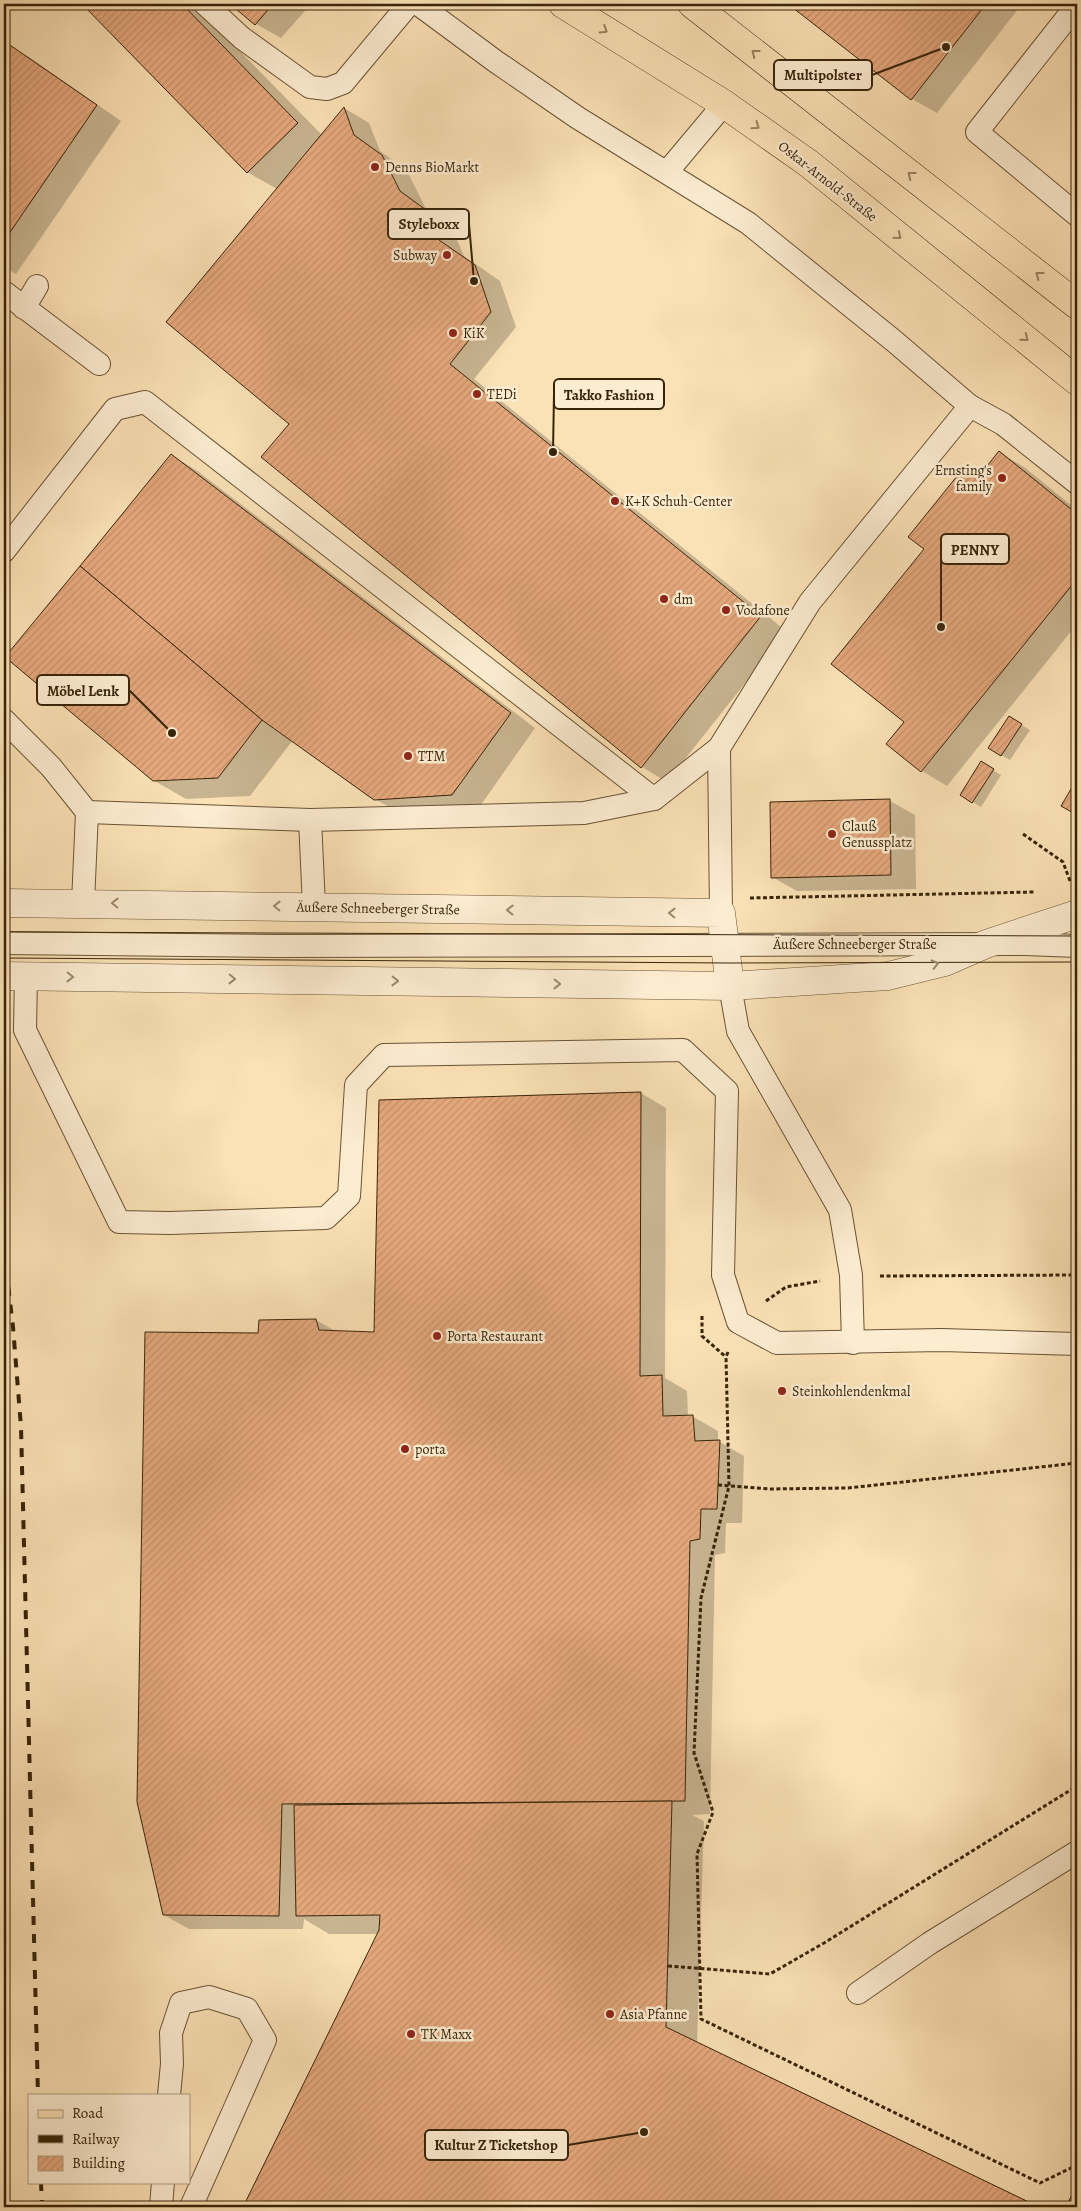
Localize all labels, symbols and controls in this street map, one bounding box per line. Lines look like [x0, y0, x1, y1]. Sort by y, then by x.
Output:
one-way arrow [598, 23, 607, 33]
one-way arrow [752, 50, 761, 59]
callout: Multipolster [774, 60, 872, 90]
text: Multipolster [784, 65, 862, 85]
one-way arrow [750, 120, 760, 129]
street label: Oskar-Arnold-Straße [774, 137, 881, 226]
place label: Denns BioMarkt [385, 158, 480, 177]
marker: Denns BioMarkt [369, 161, 381, 173]
one-way arrow [907, 172, 917, 181]
callout: Styleboxx [388, 209, 469, 239]
text: Styleboxx [399, 214, 460, 234]
one-way arrow [893, 230, 902, 239]
place label: Subway [393, 246, 438, 265]
marker: Subway [441, 249, 453, 261]
one-way arrow [1036, 273, 1045, 281]
place label: KiK [463, 324, 485, 343]
marker: KiK [447, 327, 459, 339]
one-way arrow [1019, 333, 1028, 342]
callout: Takko Fashion [554, 379, 664, 409]
place label: TEDi [487, 385, 517, 404]
text: Takko Fashion [564, 385, 655, 405]
marker: TEDi [471, 388, 483, 400]
place label: Ernsting's family [935, 461, 993, 496]
marker: Ernsting's family [996, 472, 1008, 484]
place label: K+K Schuh-Center [625, 492, 733, 511]
marker: K+K Schuh-Center [609, 495, 621, 507]
callout: PENNY [941, 534, 1009, 564]
text: PENNY [951, 540, 1000, 560]
place label: dm [674, 590, 694, 609]
marker: dm [658, 593, 670, 605]
place label: Vodafone [735, 601, 790, 620]
marker: Vodafone [720, 604, 732, 616]
callout: Möbel Lenk [37, 675, 129, 705]
text: Möbel Lenk [47, 681, 119, 701]
place label: TTM [418, 747, 445, 766]
marker: TTM [402, 750, 414, 762]
place label: Clauß Genussplatz [842, 817, 912, 852]
marker: Clauß Genussplatz [826, 828, 838, 840]
one-way arrow [110, 898, 118, 908]
street label: Äußere Schneeberger Straße [295, 898, 460, 919]
one-way arrow [273, 901, 280, 911]
one-way arrow [505, 905, 513, 915]
one-way arrow [668, 908, 676, 918]
street label: Äußere Schneeberger Straße [772, 935, 937, 954]
one-way arrow [931, 959, 940, 970]
one-way arrow [66, 972, 74, 982]
one-way arrow [229, 974, 237, 984]
one-way arrow [392, 976, 399, 986]
one-way arrow [554, 978, 562, 989]
place label: Porta Restaurant [447, 1327, 544, 1346]
marker: Porta Restaurant [431, 1330, 443, 1342]
place label: Steinkohlendenkmal [792, 1382, 911, 1401]
marker: Steinkohlendenkmal [776, 1385, 788, 1397]
place label: porta [415, 1440, 446, 1459]
marker: porta [399, 1443, 411, 1455]
place label: Asia Pfanne [619, 2005, 687, 2024]
marker: Asia Pfanne [604, 2008, 616, 2020]
place label: TK Maxx [421, 2025, 472, 2044]
marker: TK Maxx [405, 2028, 417, 2040]
legend [28, 2094, 190, 2184]
text: Road [72, 2103, 104, 2123]
text: Railway [72, 2129, 120, 2149]
callout: Kultur Z Ticketshop [425, 2130, 568, 2160]
text: Kultur Z Ticketshop [434, 2135, 558, 2155]
text: Building [72, 2153, 125, 2173]

